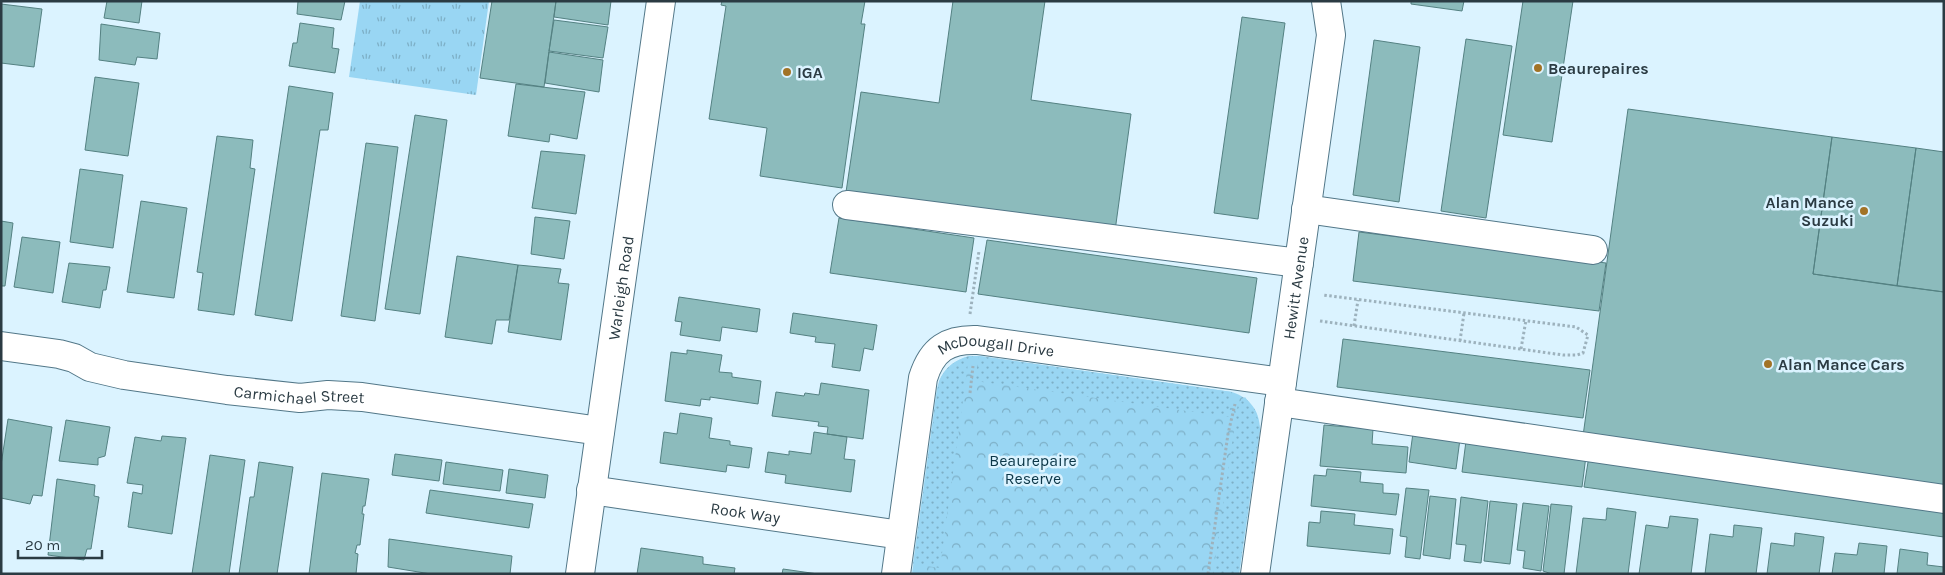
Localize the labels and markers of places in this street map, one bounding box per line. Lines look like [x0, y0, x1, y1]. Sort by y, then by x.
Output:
place label: Beaurepaires [1548, 59, 1649, 78]
marker: Beaurepaires [1532, 62, 1544, 74]
place label: IGA [797, 63, 823, 82]
marker: IGA [781, 66, 793, 78]
place label: Alan Mance Suzuki [1765, 193, 1854, 230]
marker: Alan Mance Suzuki [1858, 205, 1870, 217]
place label: Alan Mance Cars [1778, 355, 1905, 374]
marker: Alan Mance Cars [1762, 358, 1774, 370]

